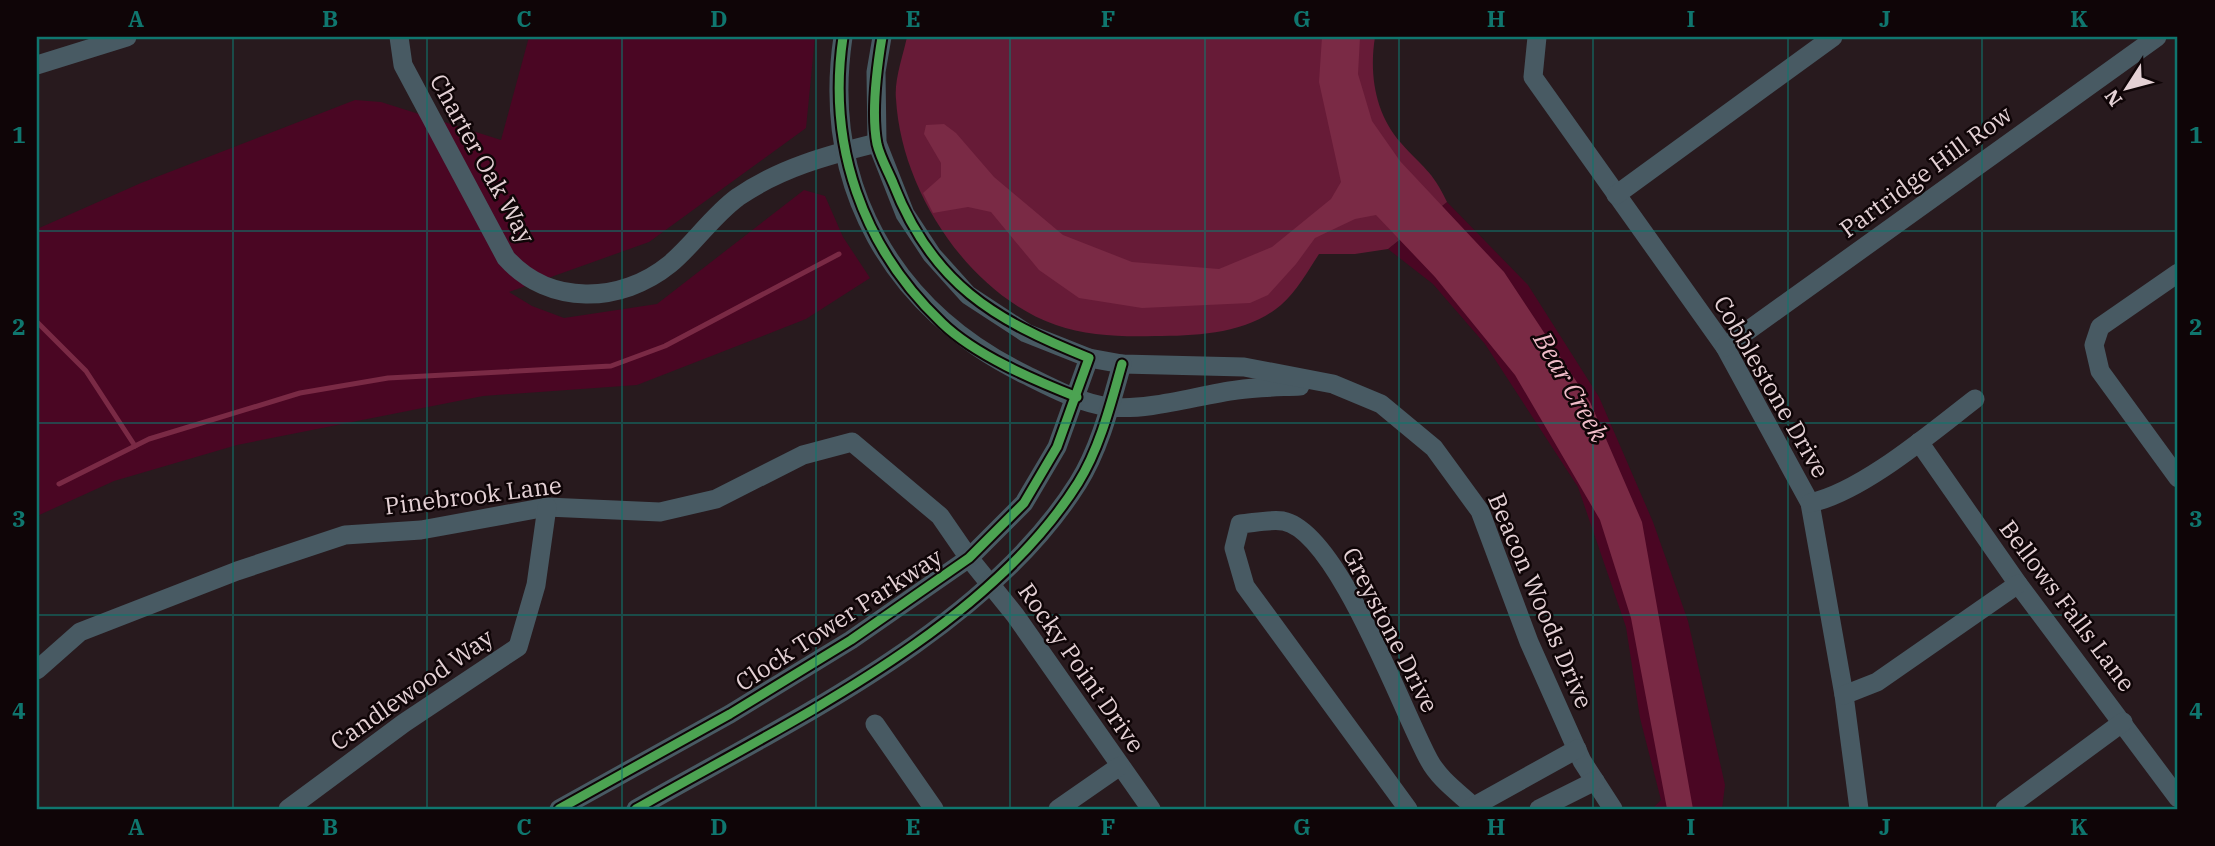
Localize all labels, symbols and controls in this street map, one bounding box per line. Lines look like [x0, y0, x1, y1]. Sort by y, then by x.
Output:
text: A [128, 3, 144, 33]
text: B [322, 3, 338, 33]
text: C [516, 3, 532, 33]
text: D [710, 3, 728, 33]
text: E [905, 3, 921, 33]
text: F [1101, 3, 1115, 33]
text: G [1293, 3, 1311, 33]
text: H [1487, 3, 1505, 33]
text: I [1687, 3, 1695, 33]
text: J [1879, 3, 1891, 33]
text: K [2070, 3, 2088, 33]
north arrow [2092, 52, 2162, 122]
street label: Charter Oak Way [423, 68, 543, 249]
text: N [2099, 85, 2127, 111]
street label: Partridge Hill Row [1833, 98, 2018, 245]
text: 1 [12, 119, 26, 149]
text: 1 [2189, 119, 2203, 149]
street label: Cobblestone Drive [1707, 289, 1837, 484]
text: 2 [12, 311, 26, 341]
text: 2 [2189, 311, 2203, 341]
water label: Bear Creek [1526, 324, 1617, 448]
street label: Pinebrook Lane [382, 468, 563, 522]
street label: Beacon Woods Drive [1481, 488, 1601, 713]
text: 3 [12, 503, 26, 533]
text: 3 [2189, 503, 2203, 533]
street label: Bellows Falls Lane [1993, 513, 2143, 698]
street label: Clock Tower Parkway [729, 540, 948, 698]
street label: Greystone Drive [1336, 542, 1446, 718]
street label: Rocky Point Drive [1011, 576, 1152, 758]
street label: Candlewood Way [324, 621, 499, 757]
text: 4 [12, 695, 26, 725]
text: 4 [2189, 695, 2203, 725]
text: A [128, 811, 144, 841]
text: B [322, 811, 338, 841]
text: C [516, 811, 532, 841]
text: D [710, 811, 728, 841]
text: E [905, 811, 921, 841]
text: F [1101, 811, 1115, 841]
text: G [1293, 811, 1311, 841]
text: H [1487, 811, 1505, 841]
text: I [1687, 811, 1695, 841]
text: J [1879, 811, 1891, 841]
text: K [2070, 811, 2088, 841]

